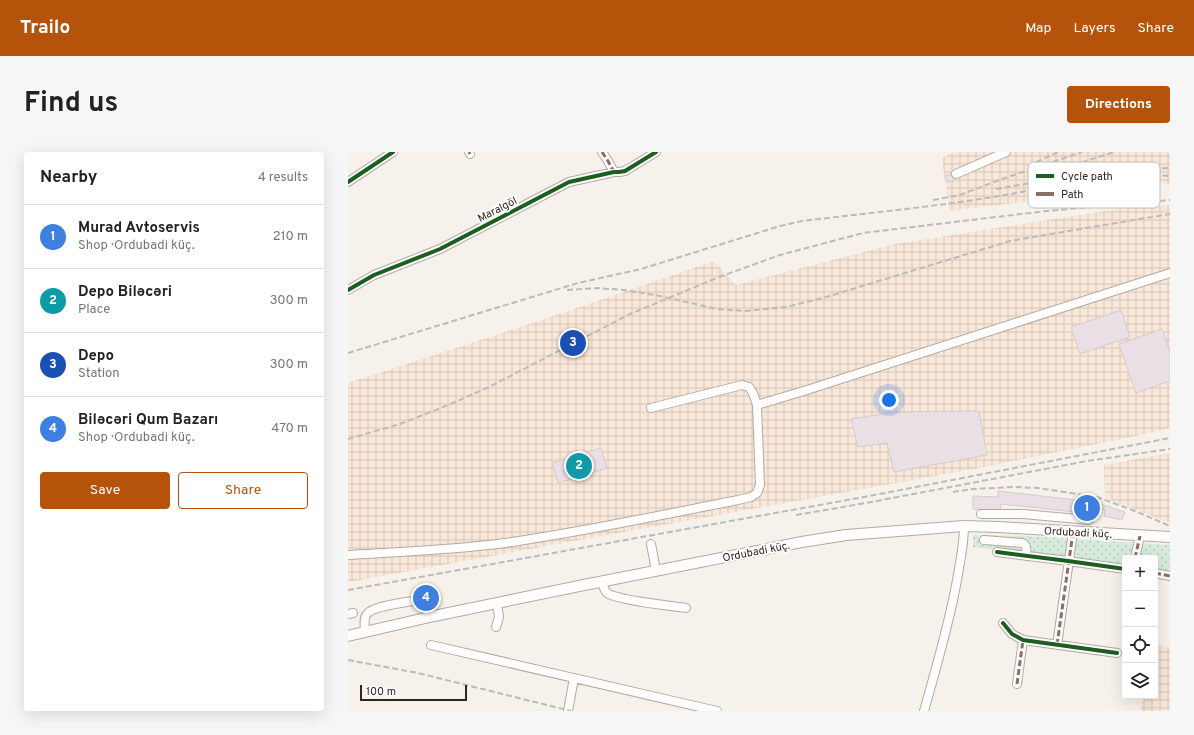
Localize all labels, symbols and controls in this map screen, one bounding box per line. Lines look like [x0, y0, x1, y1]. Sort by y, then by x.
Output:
text: Trailo [20, 16, 70, 40]
text: Map [1025, 20, 1051, 37]
text: Layers [1073, 20, 1115, 37]
text: Share [1137, 20, 1174, 37]
text: Find us [24, 86, 118, 122]
button: Directions [1067, 86, 1170, 123]
legend [1028, 162, 1160, 208]
text: Nearby [40, 167, 97, 189]
text: 4 results [258, 170, 308, 186]
text: Cycle path [1061, 170, 1113, 184]
text: Path [1061, 188, 1083, 202]
street label: Maralgöl [475, 194, 520, 226]
text: Murad Avtoservis [78, 219, 200, 238]
text: 1 [50, 229, 56, 245]
text: 210 m [273, 229, 308, 245]
text: Shop · Ordubadi küç. [78, 238, 195, 254]
text: Depo Biləcəri [78, 283, 172, 302]
text: 2 [49, 293, 57, 309]
text: 300 m [270, 293, 308, 309]
text: Place [78, 302, 110, 318]
pin: 3 [560, 328, 586, 358]
text: Depo [78, 347, 114, 366]
text: 3 [49, 357, 57, 373]
text: 300 m [270, 357, 308, 373]
text: Station [78, 366, 120, 382]
your location [879, 390, 899, 410]
text: Biləcəri Qum Bazarı [78, 411, 218, 430]
text: 4 [49, 421, 57, 437]
text: 470 m [271, 421, 308, 437]
text: Shop · Ordubadi küç. [78, 430, 195, 446]
pin: 2 [566, 451, 592, 481]
button: Save [40, 472, 170, 509]
button: Share [178, 472, 308, 509]
pin: 1 [1074, 493, 1100, 523]
street label: Ordubadi küç. [1043, 524, 1112, 542]
street label: Ordubadi küç. [721, 539, 791, 565]
map controls [1122, 555, 1158, 699]
button: + [1122, 555, 1158, 591]
pin: 4 [413, 583, 439, 613]
button: − [1122, 591, 1158, 627]
button: locate [1122, 627, 1158, 663]
button: layers [1122, 663, 1158, 699]
scale bar [360, 683, 467, 702]
text: 100 m [366, 685, 396, 699]

